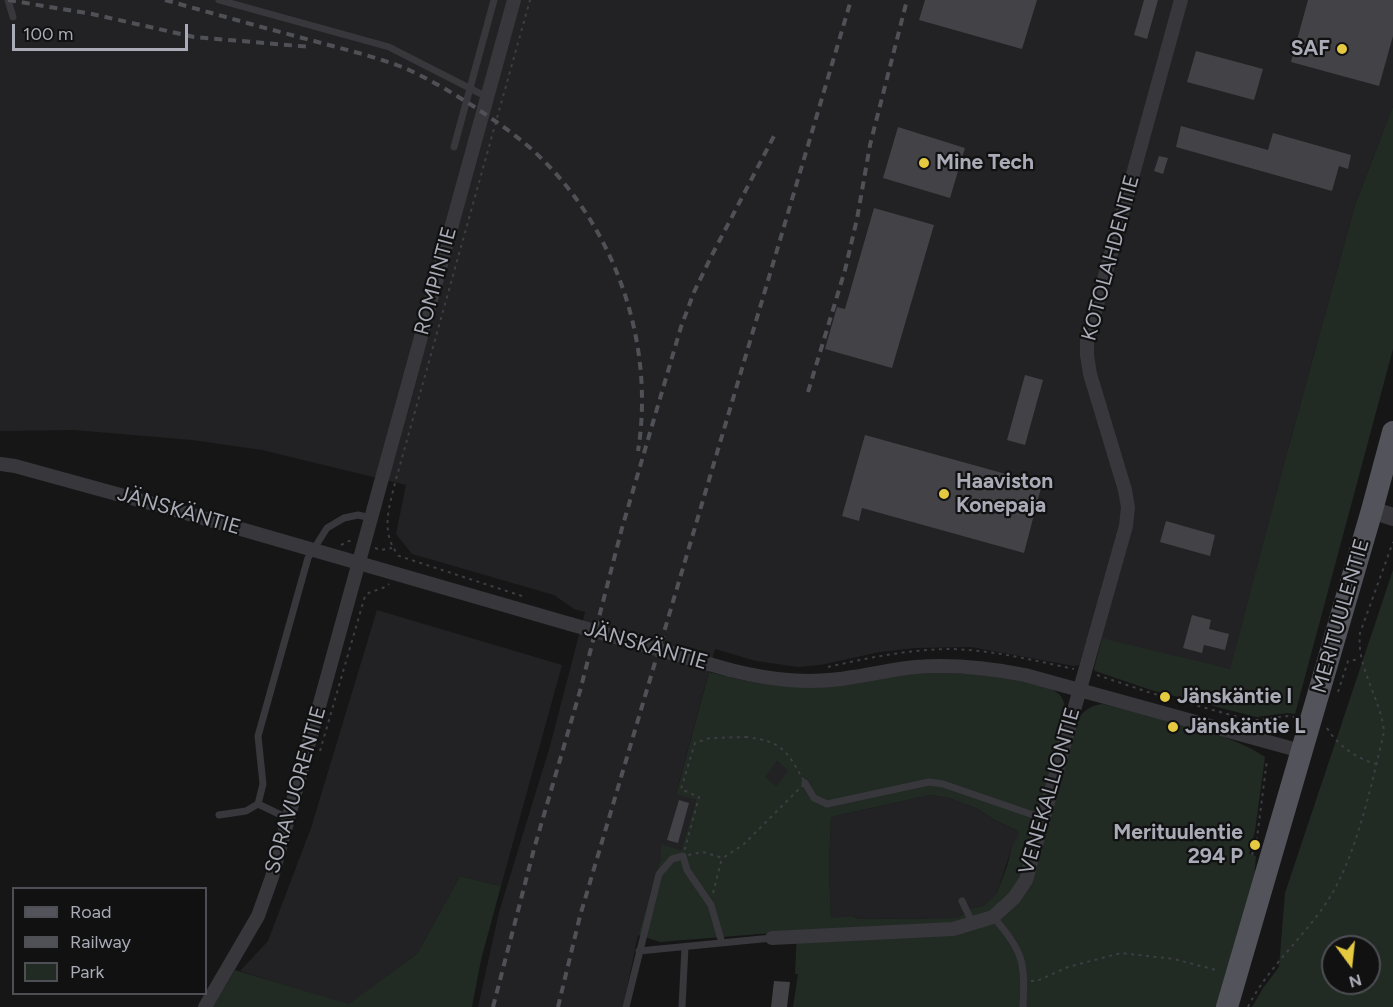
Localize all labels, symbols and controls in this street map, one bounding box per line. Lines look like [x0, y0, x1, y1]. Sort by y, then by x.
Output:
scale bar [15, 12, 190, 50]
text: 100 m [23, 23, 73, 45]
place label: SAF [1291, 36, 1330, 62]
marker: SAF [1335, 42, 1349, 56]
place label: Mine Tech [936, 150, 1034, 176]
marker: Mine Tech [917, 156, 931, 170]
street label: KOTOLAHDENTIE [1077, 172, 1145, 344]
street label: ROMPINTIE [409, 224, 463, 338]
place label: Haaviston Konepaja [956, 469, 1053, 519]
street label: JÄNSKÄNTIE [114, 481, 244, 541]
marker: Haaviston Konepaja [937, 487, 951, 501]
street label: MERITUULENTIE [1307, 536, 1375, 696]
street label: JÄNSKÄNTIE [581, 616, 711, 676]
place label: Jänskäntie I [1177, 684, 1292, 710]
marker: Jänskäntie I [1158, 690, 1172, 704]
street label: SORAVUORENTIE [260, 703, 332, 877]
street label: VENEKALLIONTIE [1014, 705, 1086, 877]
place label: Jänskäntie L [1185, 714, 1306, 740]
marker: Jänskäntie L [1166, 720, 1180, 734]
place label: Merituulentie 294 P [1113, 820, 1243, 870]
marker: Merituulentie 294 P [1248, 838, 1262, 852]
legend [12, 887, 207, 995]
text: Road [70, 901, 111, 923]
text: Railway [70, 931, 131, 953]
north arrow [1321, 935, 1381, 995]
text: Park [70, 961, 104, 983]
text: N [1347, 970, 1364, 992]

